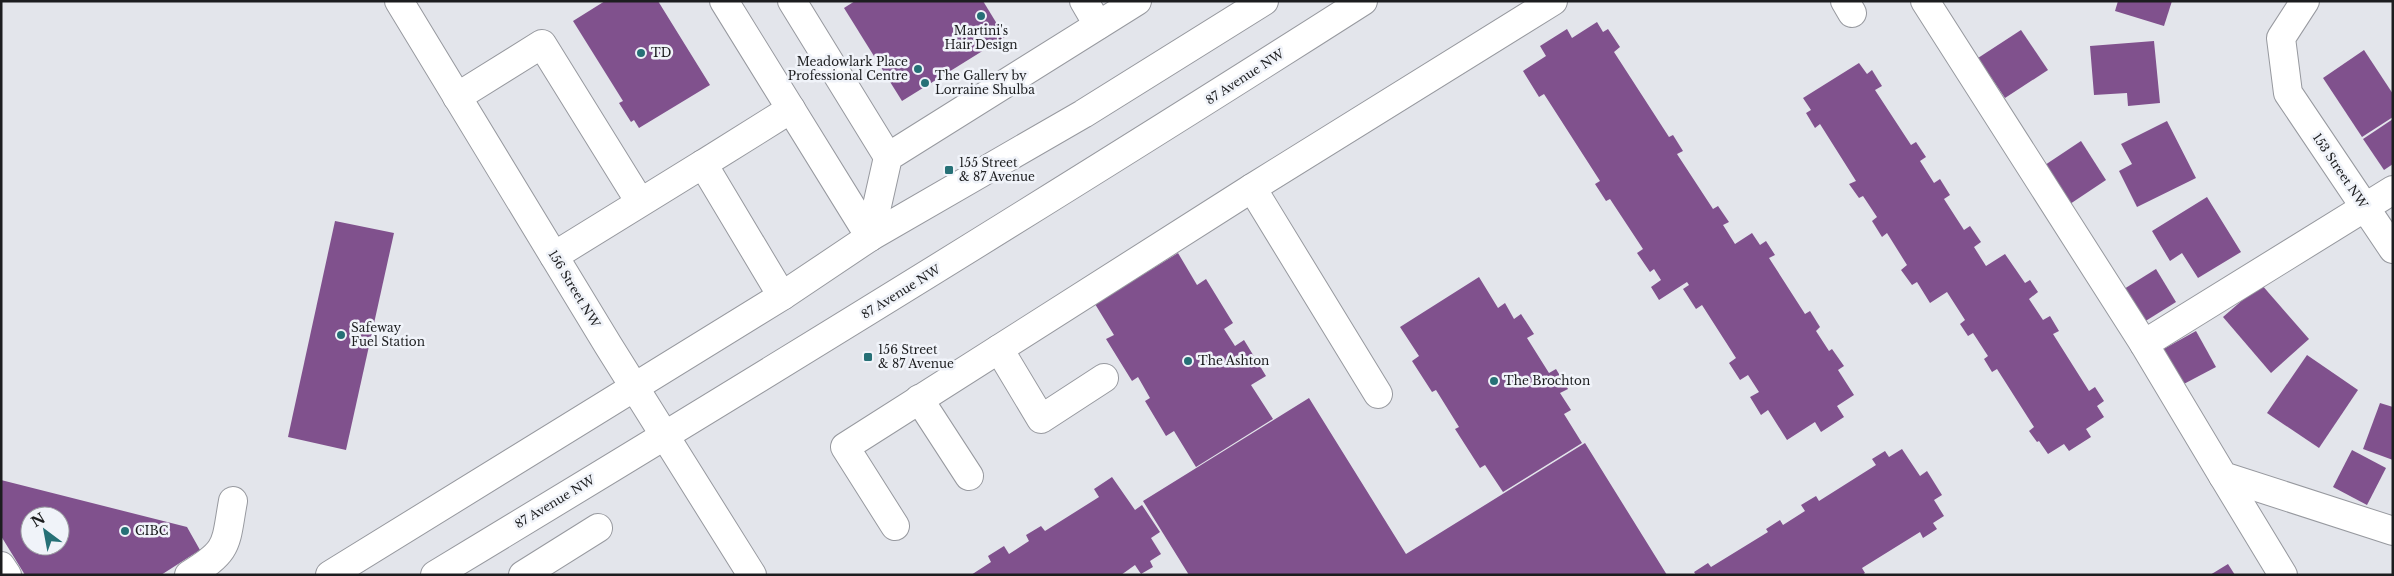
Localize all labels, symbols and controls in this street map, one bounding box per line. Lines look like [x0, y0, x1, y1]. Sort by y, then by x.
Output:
marker: Martini's Hair Design [975, 10, 987, 22]
place label: Martini's Hair Design [944, 23, 1018, 52]
place label: TD [651, 45, 671, 60]
street label: 87 Avenue NW [1203, 45, 1287, 107]
marker: TD [635, 47, 647, 59]
place label: Meadowlark Place Professional Centre [788, 54, 908, 83]
marker: Meadowlark Place Professional Centre [912, 63, 924, 75]
place label: The Gallery by Lorraine Shulba [935, 68, 1035, 97]
marker: The Gallery by Lorraine Shulba [919, 77, 931, 89]
street label: 153 Street NW [2310, 130, 2372, 212]
place label: 155 Street & 87 Avenue [959, 155, 1035, 184]
marker: 155 Street & 87 Avenue [943, 164, 955, 176]
street label: 156 Street NW [545, 247, 604, 331]
street label: 87 Avenue NW [858, 261, 944, 322]
place label: Safeway Fuel Station [351, 320, 425, 349]
marker: Safeway Fuel Station [335, 329, 347, 341]
place label: 156 Street & 87 Avenue [878, 342, 954, 371]
marker: 156 Street & 87 Avenue [862, 351, 874, 363]
place label: The Ashton [1198, 353, 1269, 368]
marker: The Ashton [1182, 355, 1194, 367]
place label: The Brochton [1504, 373, 1590, 388]
marker: The Brochton [1488, 375, 1500, 387]
street label: 87 Avenue NW [512, 471, 598, 531]
north arrow [20, 506, 70, 556]
text: N [28, 509, 48, 531]
place label: CIBC [135, 523, 168, 538]
marker: CIBC [119, 525, 131, 537]

